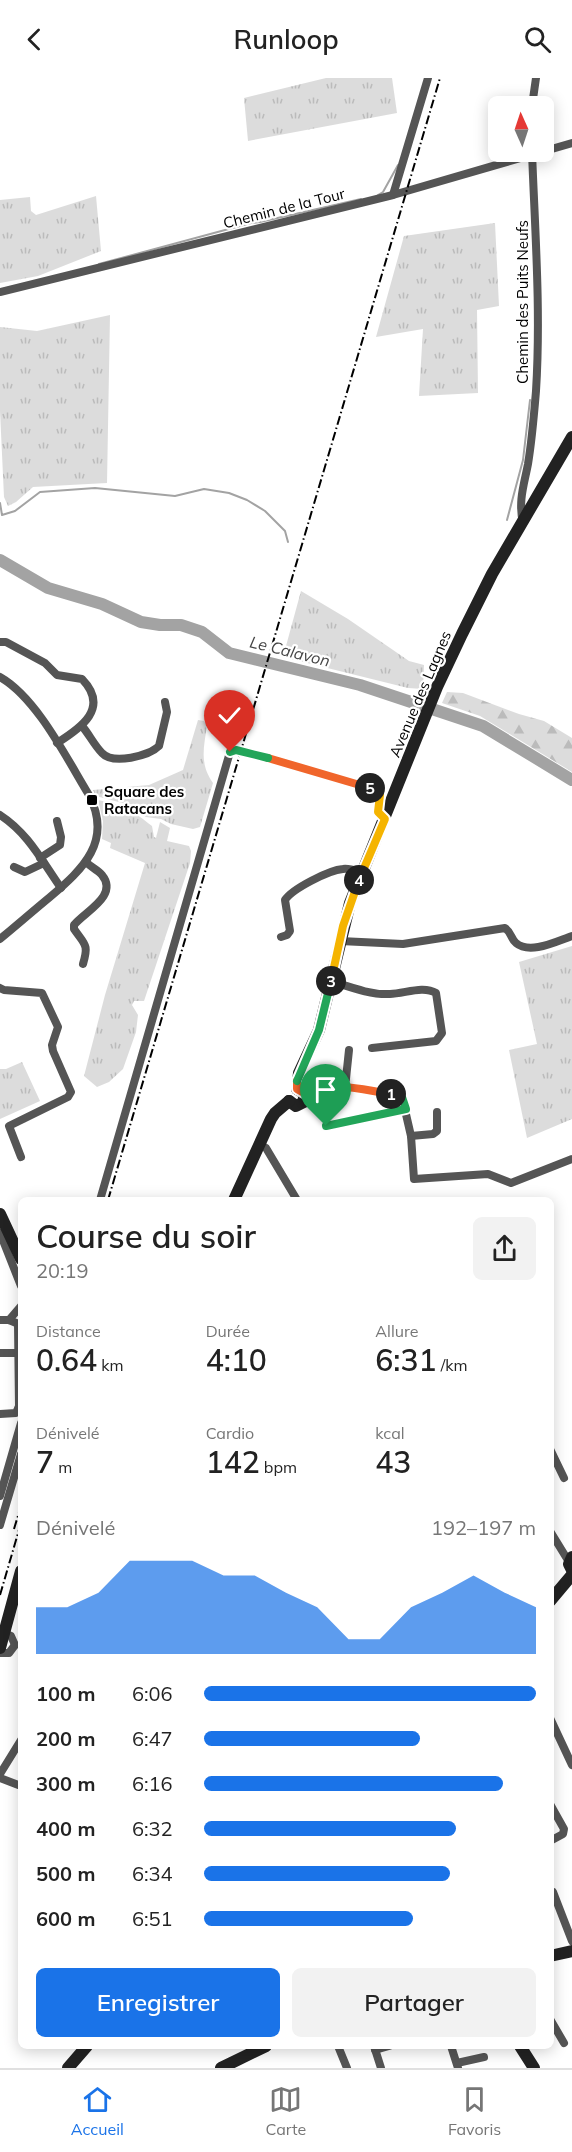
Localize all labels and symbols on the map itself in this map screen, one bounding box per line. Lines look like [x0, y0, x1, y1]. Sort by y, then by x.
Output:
north arrow [488, 96, 554, 162]
street label: Chemin de la Tour [221, 184, 347, 232]
street label: Chemin des Puits Neufs [513, 220, 532, 384]
street label: Avenue des Lagnes [385, 628, 455, 760]
water label: Le Calavon [248, 631, 332, 671]
pin [204, 690, 255, 752]
pin: 5 [355, 773, 385, 803]
place label: Square des Ratacans [104, 782, 184, 818]
marker: Square des Ratacans [85, 793, 99, 807]
pin: 4 [344, 865, 374, 895]
pin: 3 [316, 966, 346, 996]
pin [300, 1064, 351, 1126]
pin: 1 [376, 1079, 406, 1109]

